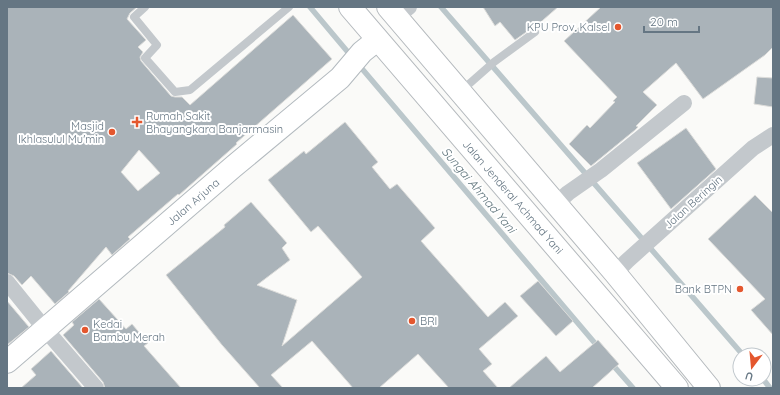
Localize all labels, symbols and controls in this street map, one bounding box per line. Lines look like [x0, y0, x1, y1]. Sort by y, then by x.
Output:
scale bar [644, 8, 699, 34]
text: 20 m [650, 14, 678, 29]
place label: KPU Prov. Kalsel [527, 20, 610, 34]
marker: KPU Prov. Kalsel [613, 22, 623, 32]
place label: Rumah Sakit Bhayangkara Banjarmasin [146, 109, 283, 136]
marker: Rumah Sakit Bhayangkara Banjarmasin [131, 116, 143, 128]
place label: Masjid Ikhlasulul Mu'min [18, 119, 104, 146]
marker: Masjid Ikhlasulul Mu'min [107, 127, 117, 137]
street label: Jalan Jenderal Achmad Yani [460, 137, 566, 257]
water label: Sungai Ahmad Yani [439, 144, 520, 237]
street label: Jalan Beringin [661, 172, 725, 232]
street label: Jalan Arjuna [164, 175, 222, 229]
place label: Bank BTPN [675, 282, 732, 296]
marker: Bank BTPN [735, 284, 745, 294]
place label: BRI [420, 314, 437, 328]
marker: BRI [407, 316, 417, 326]
place label: Kedai Bambu Merah [93, 317, 165, 344]
marker: Kedai Bambu Merah [80, 325, 90, 335]
north arrow [732, 347, 772, 387]
text: U [744, 369, 755, 384]

